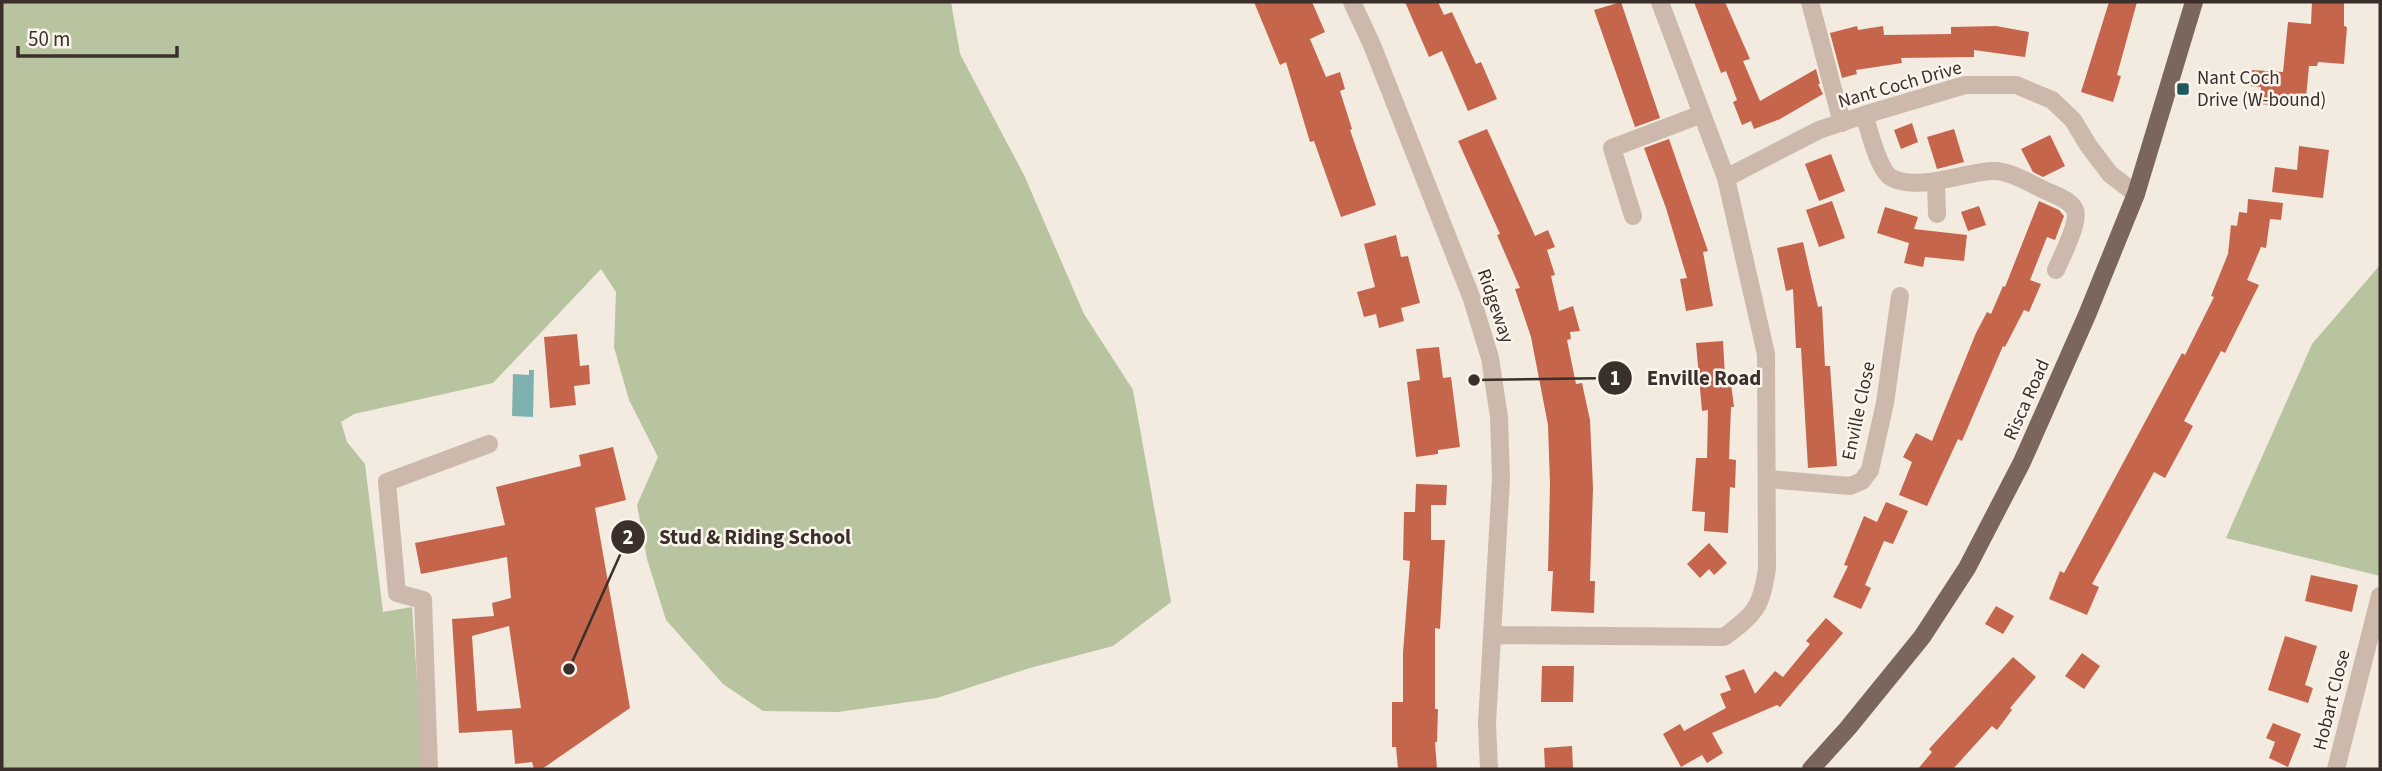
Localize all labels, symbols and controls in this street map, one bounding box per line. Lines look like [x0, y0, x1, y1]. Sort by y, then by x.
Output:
scale bar [18, 14, 177, 58]
text: 50 m [28, 24, 70, 54]
street label: Nant Coch Drive [1835, 54, 1965, 116]
place label: Nant Coch Drive (W-bound) [2197, 65, 2326, 114]
marker: Nant Coch Drive (W-bound) [2175, 81, 2191, 97]
street label: Ridgeway [1470, 265, 1520, 347]
street label: Risca Road [1997, 355, 2057, 445]
callout: Enville Road [1597, 357, 1775, 399]
street label: Enville Close [1835, 359, 1883, 463]
text: 1 [1609, 363, 1621, 393]
text: Enville Road [1647, 363, 1761, 393]
callout: Stud & Riding School [610, 516, 865, 558]
text: 2 [622, 522, 634, 552]
text: Stud & Riding School [659, 522, 851, 552]
street label: Hobart Close [2306, 647, 2358, 753]

